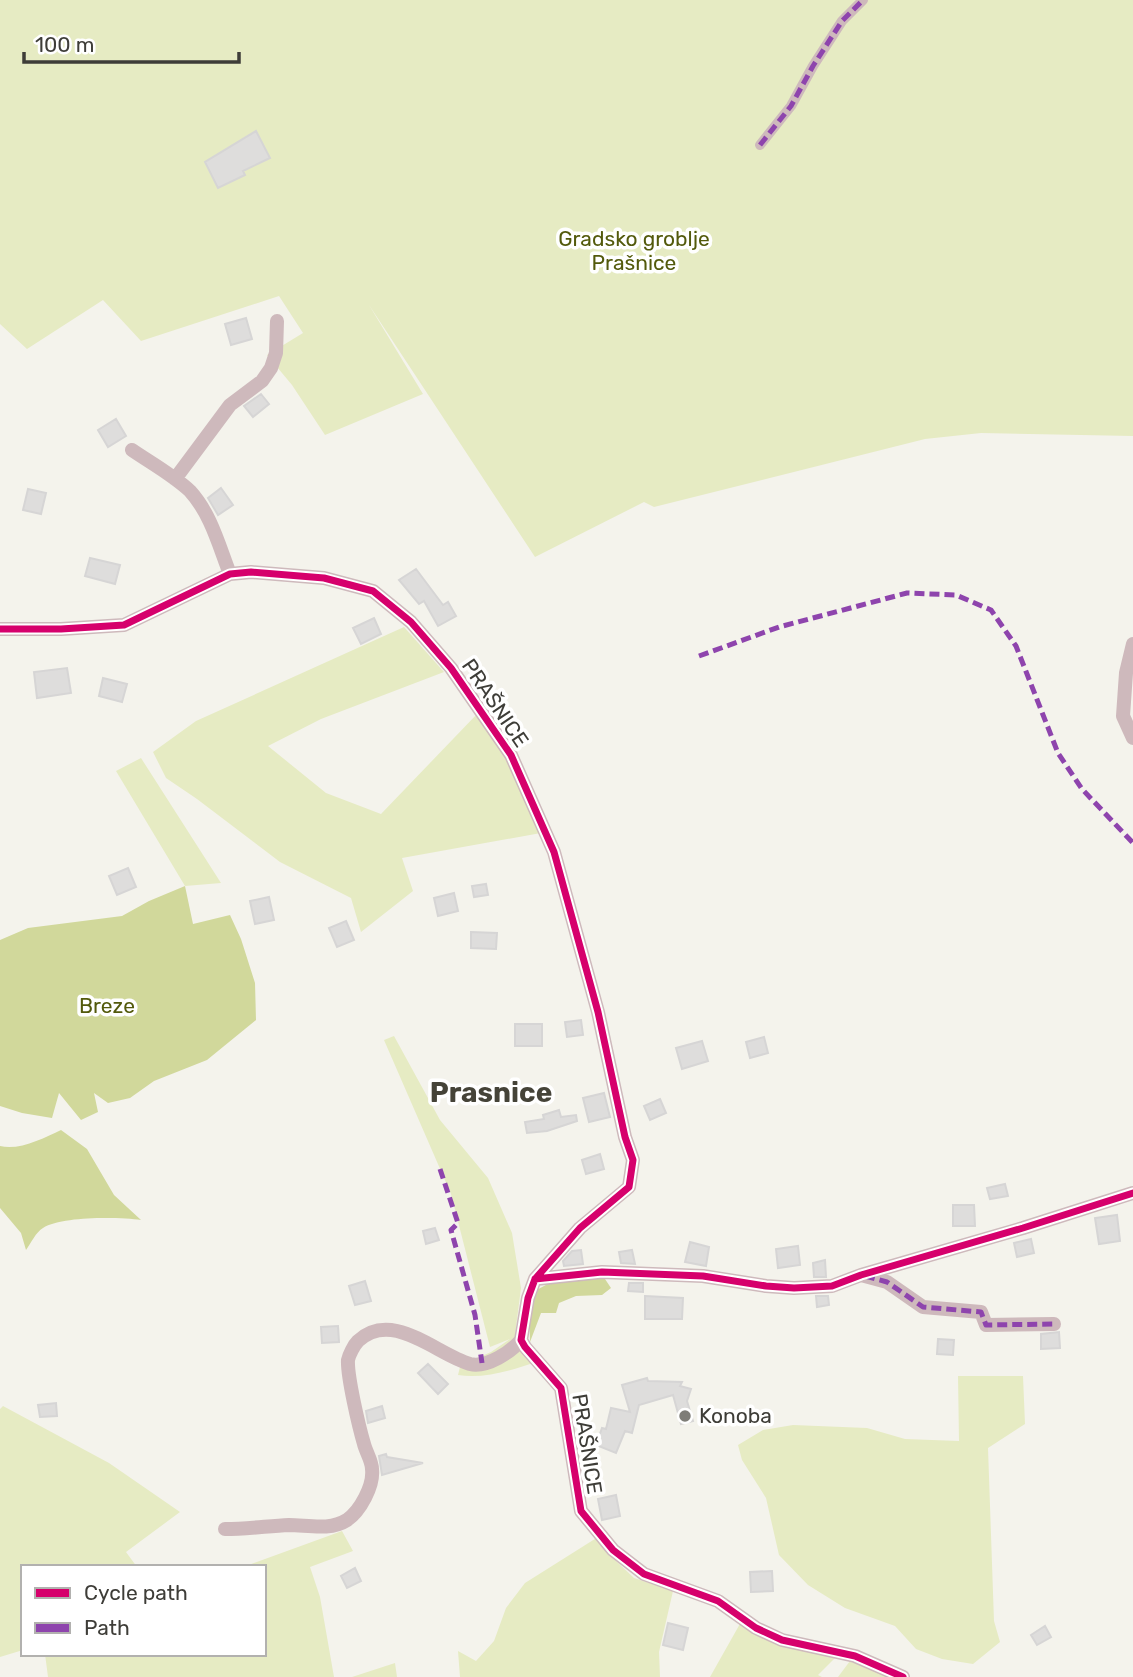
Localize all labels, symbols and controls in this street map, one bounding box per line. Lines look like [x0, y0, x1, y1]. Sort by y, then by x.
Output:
scale bar [24, 21, 240, 65]
text: 100 m [35, 32, 94, 57]
park label: Gradsko groblje Prašnice [558, 226, 710, 275]
street label: PRAŠNICE [457, 654, 534, 752]
park label: Breze [79, 993, 135, 1018]
district label: Prasnice [430, 1076, 552, 1109]
street label: PRAŠNICE [567, 1392, 608, 1496]
place label: Konoba [699, 1403, 772, 1428]
marker: Konoba [677, 1408, 693, 1424]
legend [21, 1565, 266, 1656]
text: Cycle path [84, 1580, 188, 1605]
text: Path [84, 1615, 130, 1640]

